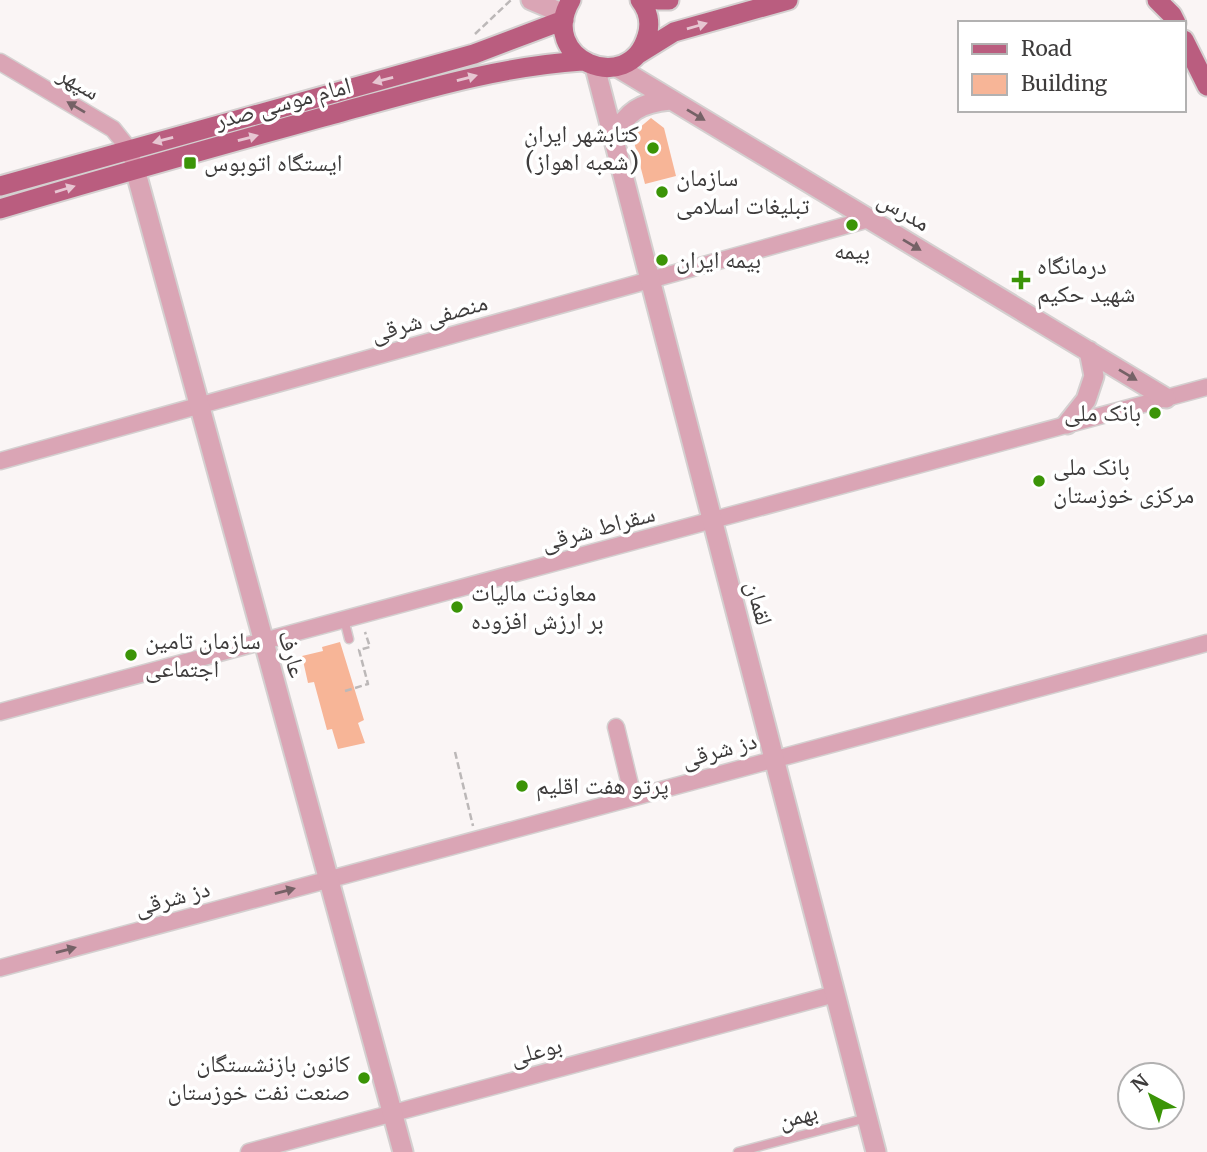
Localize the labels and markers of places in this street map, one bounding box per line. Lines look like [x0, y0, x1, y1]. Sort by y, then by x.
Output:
place label: کتابشهر ایران (شعبه اهواز) [524, 118, 639, 177]
marker: کتابشهر ایران (شعبه اهواز) [645, 140, 661, 156]
place label: ایستگاه اتوبوس [204, 147, 342, 178]
marker: ایستگاه اتوبوس [182, 155, 198, 171]
place label: سازمان تبلیغات اسلامی [676, 162, 810, 221]
marker: سازمان تبلیغات اسلامی [654, 184, 670, 200]
marker: بیمه [844, 217, 860, 233]
place label: بیمه [834, 235, 870, 266]
place label: بیمه ایران [676, 244, 761, 275]
place label: درمانگاه شهید حکیم [1037, 250, 1135, 310]
marker: بیمه ایران [654, 252, 670, 268]
marker: درمانگاه شهید حکیم [1011, 270, 1031, 290]
place label: بانک ملی [1064, 397, 1141, 428]
marker: بانک ملی [1147, 405, 1163, 421]
place label: بانک ملی مرکزی خوزستان [1053, 451, 1194, 510]
marker: بانک ملی مرکزی خوزستان [1031, 473, 1047, 489]
place label: معاونت مالیات بر ارزش افزوده [471, 577, 604, 636]
marker: معاونت مالیات بر ارزش افزوده [449, 599, 465, 615]
place label: سازمان تامین اجتماعی [145, 625, 261, 684]
marker: سازمان تامین اجتماعی [123, 647, 139, 663]
place label: پرتو هفت اقلیم [536, 770, 669, 802]
marker: پرتو هفت اقلیم [514, 778, 530, 794]
place label: کانون بازنشستگان صنعت نفت خوزستان [167, 1048, 350, 1107]
marker: کانون بازنشستگان صنعت نفت خوزستان [356, 1070, 372, 1086]

